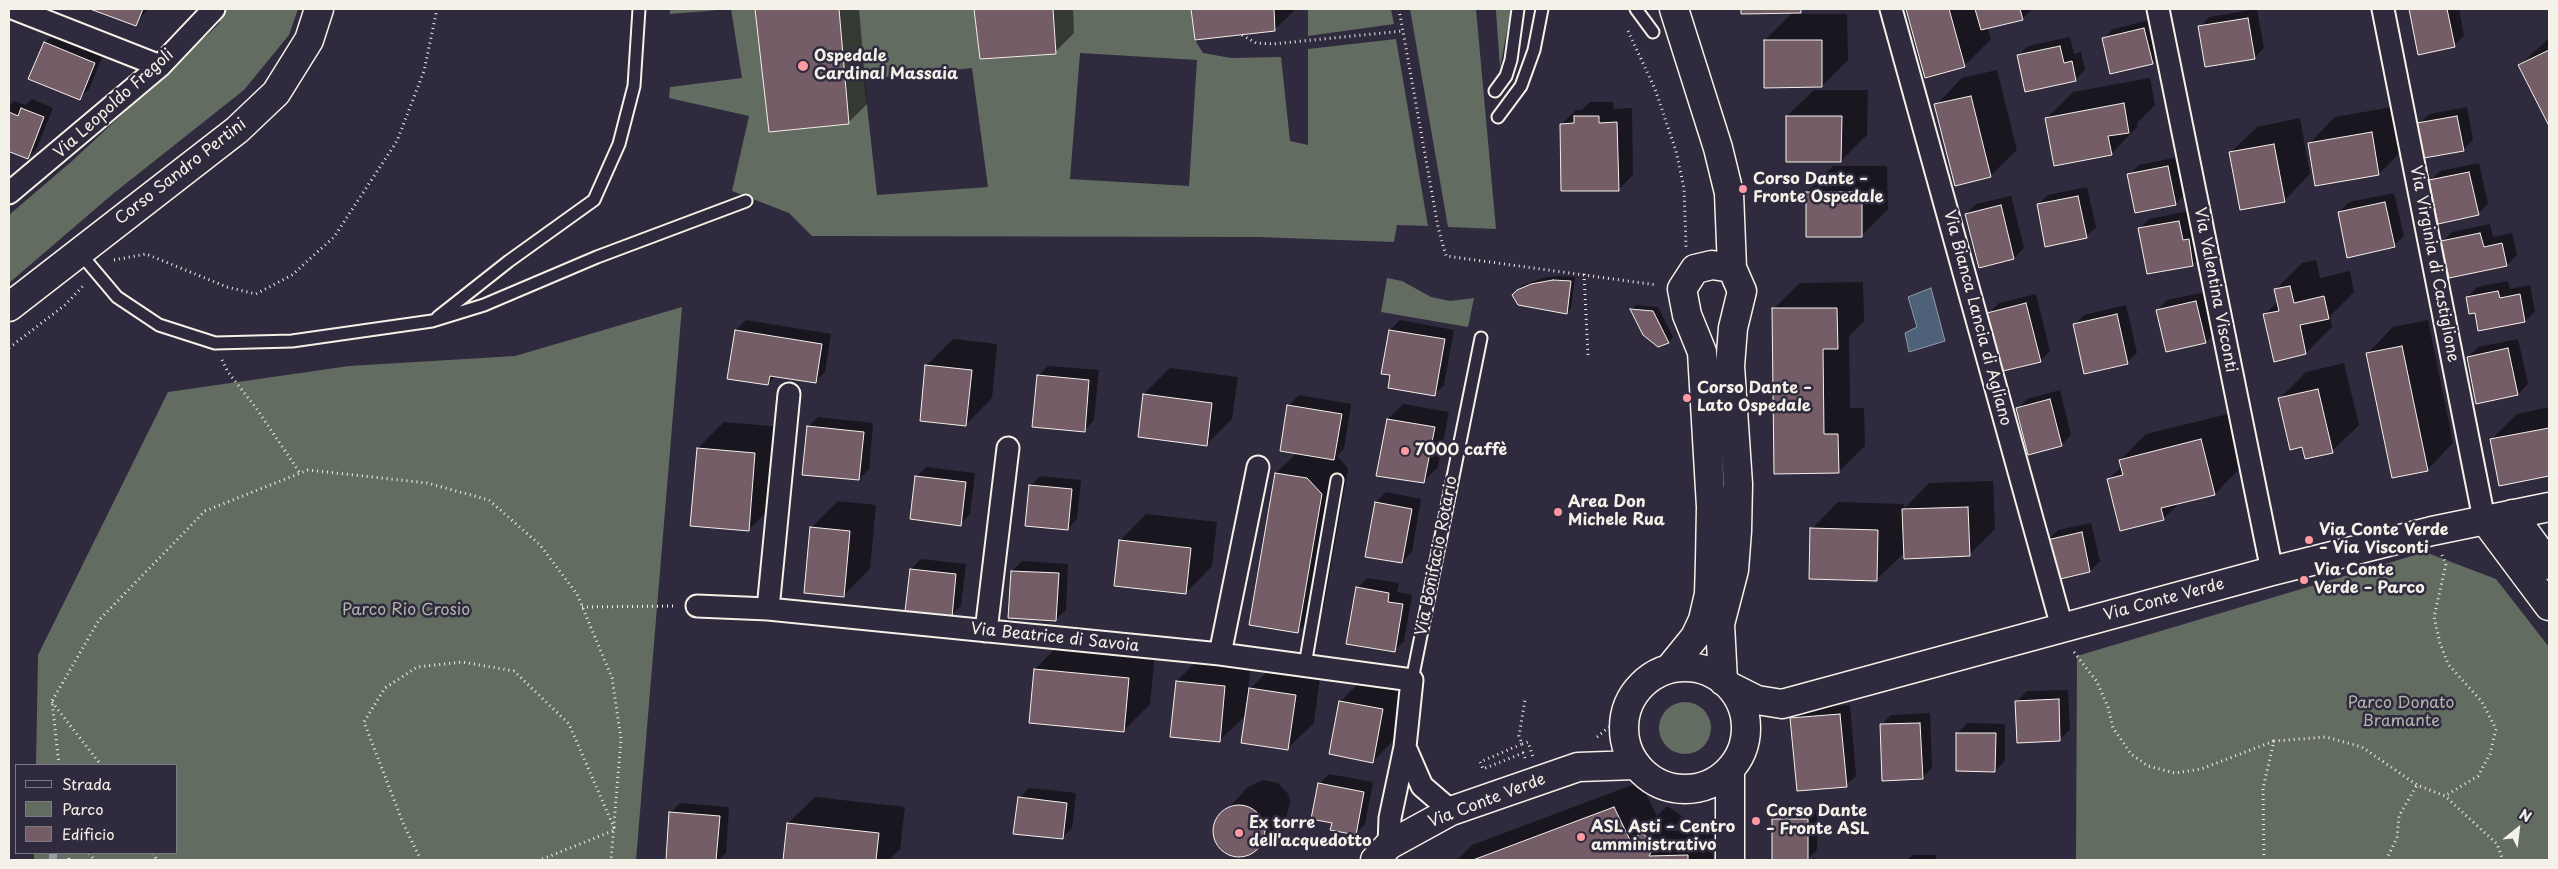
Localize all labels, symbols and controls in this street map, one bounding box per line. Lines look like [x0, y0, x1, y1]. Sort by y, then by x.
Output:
street label: Via Leopoldo Fregoli [50, 45, 178, 163]
place label: Ospedale Cardinal Massaia [814, 47, 958, 85]
marker: Ospedale Cardinal Massaia [796, 59, 810, 73]
street label: Corso Sandro Pertini [112, 115, 250, 229]
street label: Via Virginia di Castiglione [2406, 164, 2462, 364]
place label: Corso Dante – Fronte Ospedale [1753, 170, 1884, 208]
marker: Corso Dante – Fronte Ospedale [1737, 183, 1749, 195]
street label: Via Valentina Visconti [2190, 206, 2240, 374]
street label: Via Bianca Lancia di Agliano [1939, 208, 2015, 428]
place label: Corso Dante – Lato Ospedale [1697, 379, 1812, 417]
marker: Corso Dante – Lato Ospedale [1681, 392, 1693, 404]
place label: 7000 caffè [1415, 441, 1507, 461]
marker: 7000 caffè [1399, 445, 1411, 457]
street label: Via Bonifacio Rotario [1412, 474, 1462, 638]
place label: Area Don Michele Rua [1568, 493, 1665, 531]
marker: Area Don Michele Rua [1552, 506, 1564, 518]
place label: Via Conte Verde – Via Visconti [2319, 521, 2448, 559]
marker: Via Conte Verde – Via Visconti [2303, 534, 2315, 546]
place label: Via Conte Verde – Parco [2314, 561, 2425, 599]
marker: Via Conte Verde – Parco [2298, 574, 2310, 586]
street label: Via Conte Verde [2102, 575, 2226, 625]
park label: Parco Rio Crosio [342, 601, 470, 621]
street label: Via Beatrice di Savoia [970, 620, 1140, 656]
park label: Parco Donato Bramante [2348, 694, 2454, 732]
legend [15, 764, 178, 854]
street label: Via Conte Verde [1426, 770, 1548, 832]
text: Strada [62, 772, 111, 795]
text: Parco [62, 797, 104, 820]
place label: Corso Dante – Fronte ASL [1766, 802, 1870, 840]
north arrow [2493, 804, 2543, 854]
text: N [2516, 804, 2535, 827]
place label: Ex torre dell'acquedotto [1249, 814, 1371, 852]
marker: Corso Dante – Fronte ASL [1750, 815, 1762, 827]
place label: ASL Asti – Centro amministrativo [1591, 818, 1735, 856]
text: Edificio [62, 822, 115, 845]
marker: Ex torre dell'acquedotto [1233, 827, 1245, 839]
marker: ASL Asti – Centro amministrativo [1575, 831, 1587, 843]

